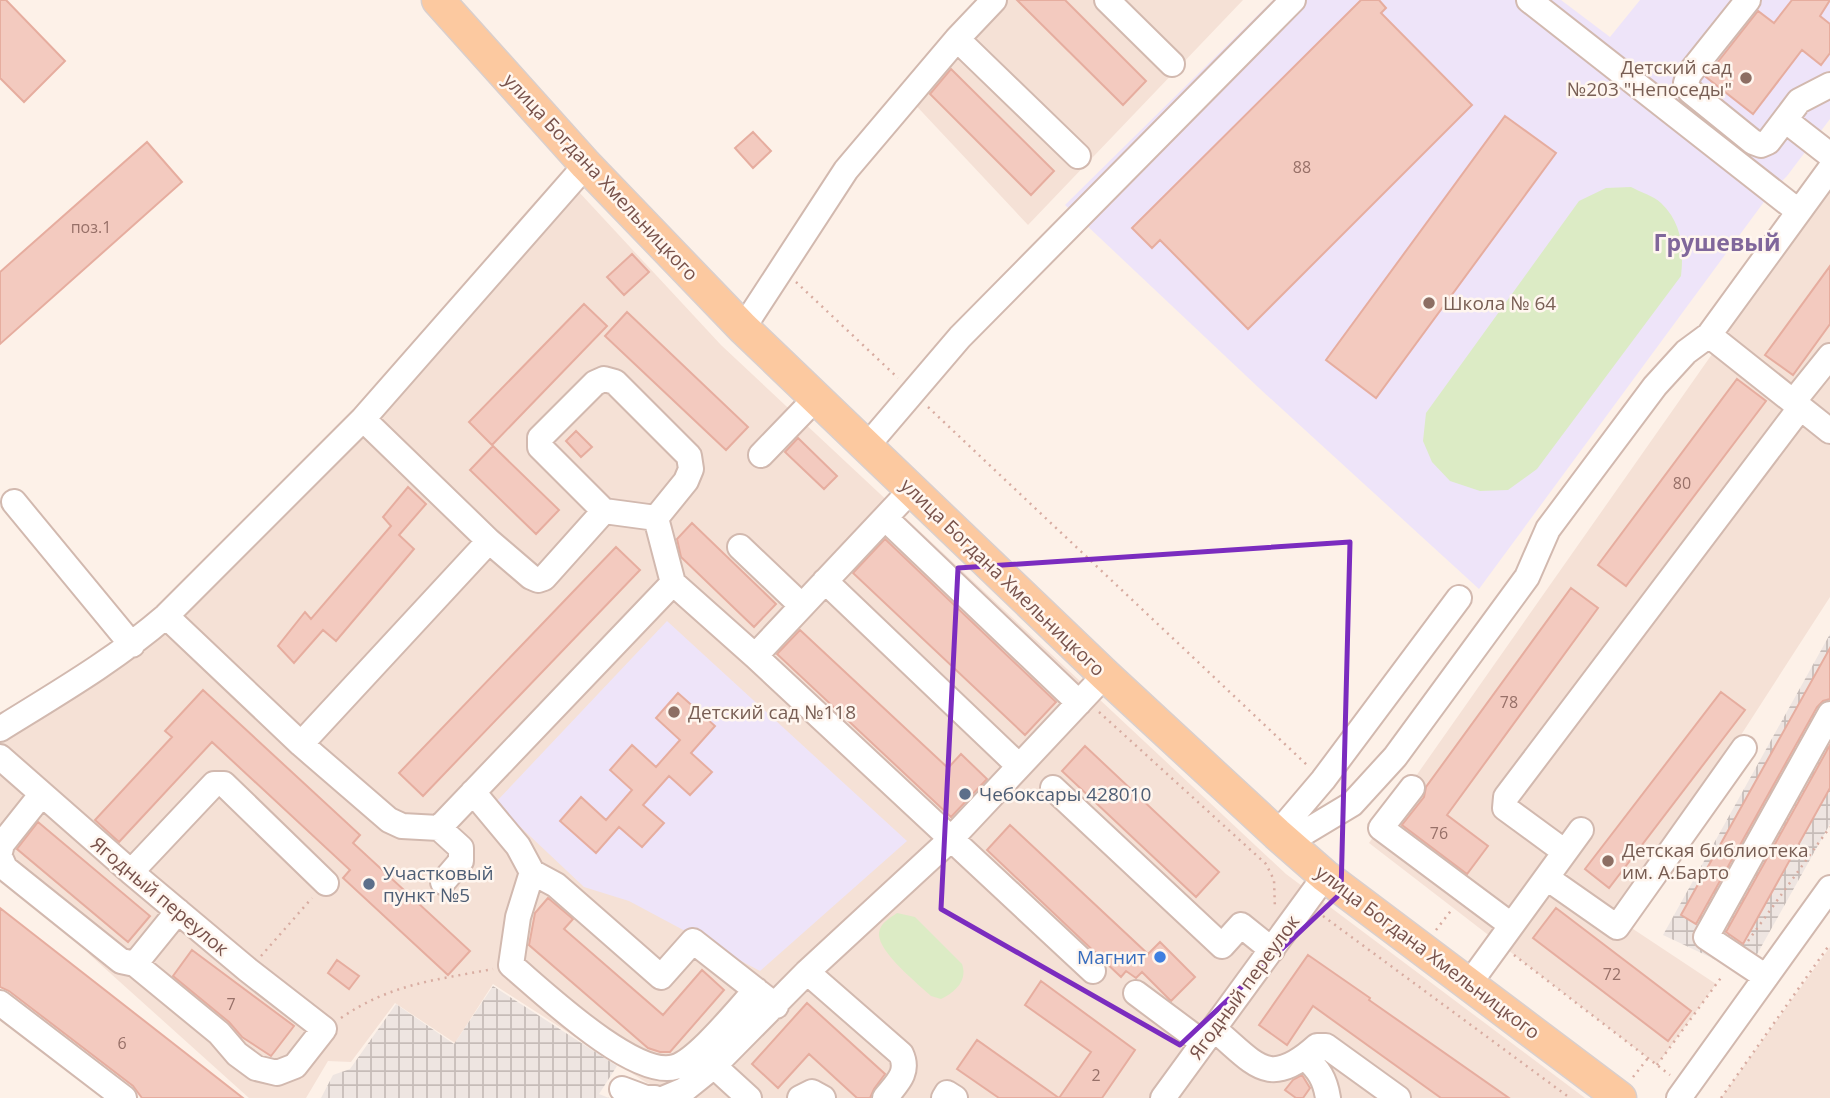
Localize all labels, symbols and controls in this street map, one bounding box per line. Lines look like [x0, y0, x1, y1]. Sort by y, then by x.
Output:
place label: Детский сад №203 "Непоседы" [1567, 54, 1732, 102]
street label: улица Богдана Хмельницкого [498, 68, 704, 286]
marker: Детский сад №203 "Непоседы" [1738, 70, 1754, 86]
house number: 88 [1293, 156, 1311, 178]
house number: поз.1 [71, 216, 111, 238]
district label: Грушевый [1653, 226, 1781, 258]
place label: Школа № 64 [1443, 290, 1556, 316]
marker: Школа № 64 [1421, 295, 1437, 311]
street label: улица Богдана Хмельницкого [895, 472, 1111, 682]
house number: 80 [1673, 472, 1691, 494]
house number: 78 [1500, 691, 1518, 713]
place label: Детский сад №118 [688, 699, 856, 725]
marker: Детский сад №118 [666, 704, 682, 720]
place label: Чебоксары 428010 [979, 781, 1151, 807]
marker: Чебоксары 428010 [957, 786, 973, 802]
house number: 76 [1430, 822, 1448, 844]
street label: Ягодный переулок [86, 831, 235, 962]
place label: Детская библиотека им. А.Барто [1622, 837, 1809, 885]
marker: Детская библиотека им. А.Барто [1600, 853, 1616, 869]
street label: улица Богдана Хмельницкого [1311, 859, 1545, 1045]
place label: Участковый пункт №5 [383, 860, 494, 908]
marker: Участковый пункт №5 [361, 876, 377, 892]
street label: Ягодный переулок [1183, 909, 1305, 1064]
place label: Магнит [1077, 944, 1146, 970]
marker: Магнит [1152, 949, 1168, 965]
house number: 72 [1603, 963, 1621, 985]
house number: 7 [226, 993, 236, 1015]
house number: 6 [117, 1032, 127, 1054]
house number: 2 [1091, 1064, 1101, 1086]

